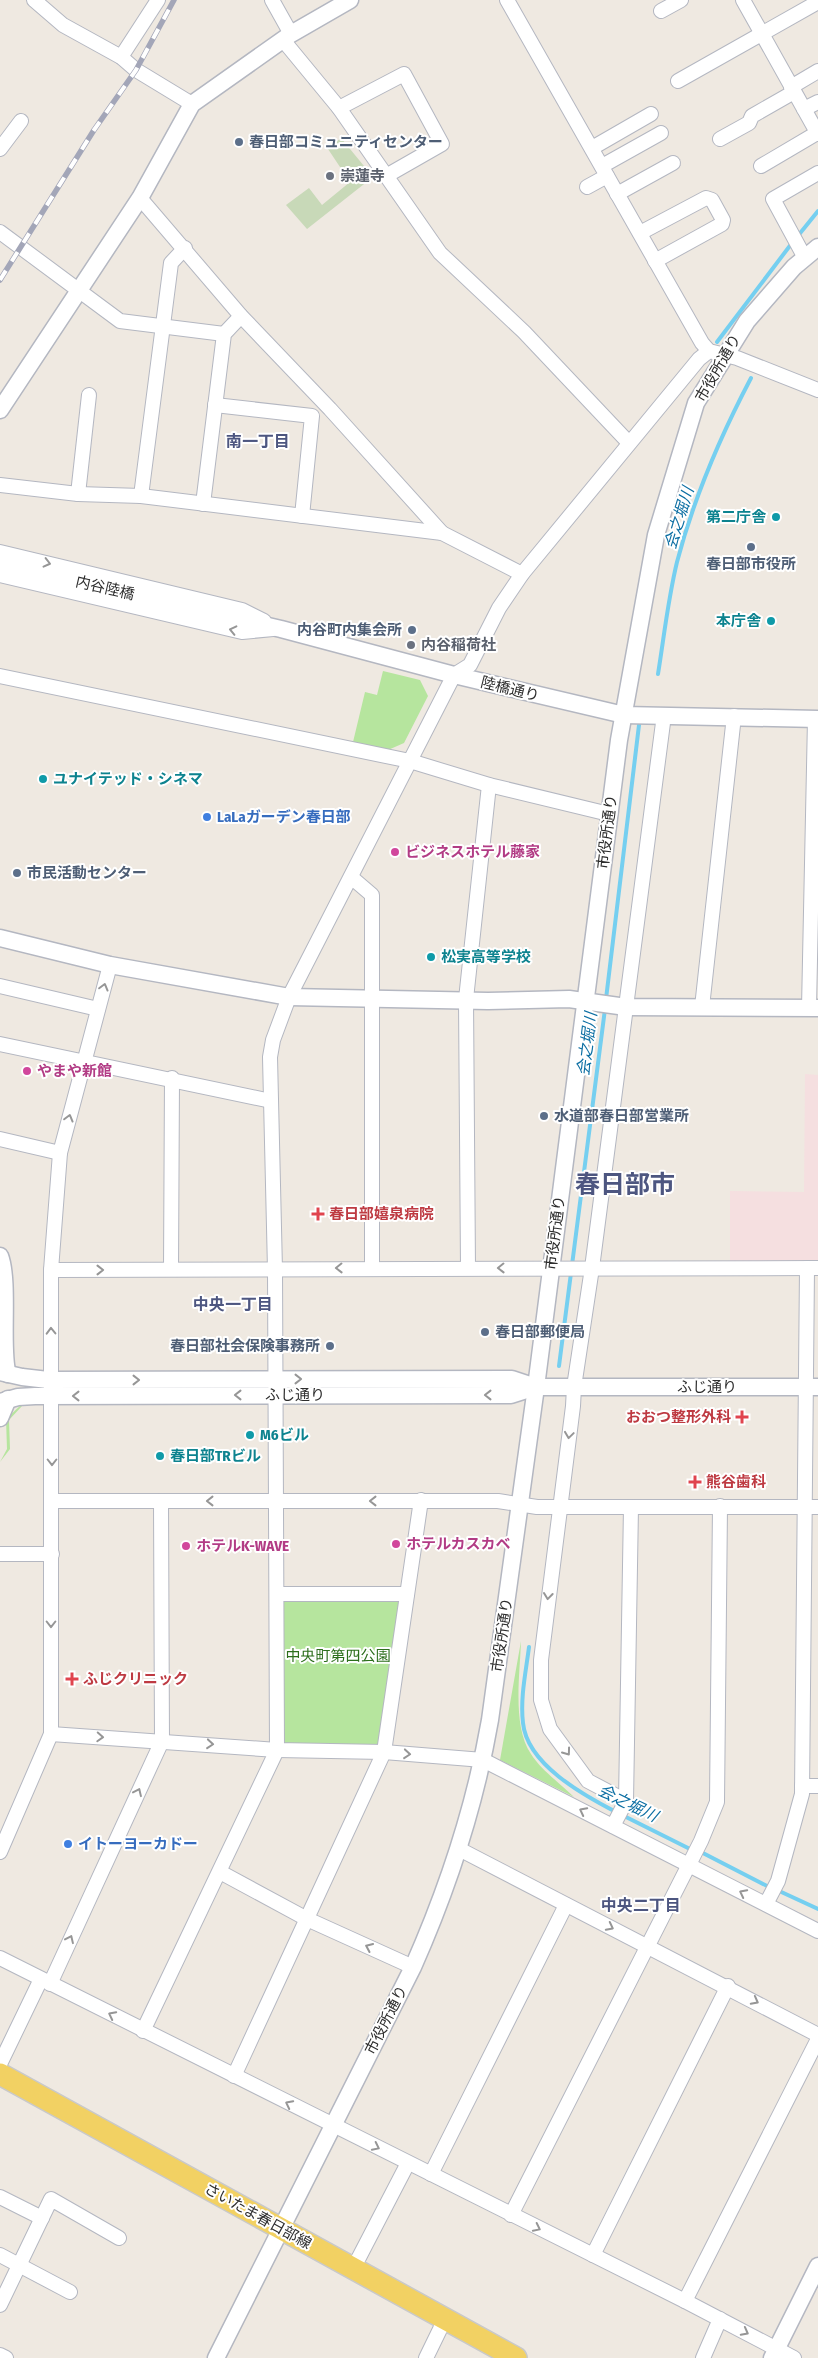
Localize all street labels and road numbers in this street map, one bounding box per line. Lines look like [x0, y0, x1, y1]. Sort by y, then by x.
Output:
street label: 市役所通り [691, 331, 745, 405]
street label: 内谷陸橋 [74, 572, 136, 604]
street label: 陸橋通り [479, 673, 541, 705]
street label: 市役所通り [593, 794, 621, 870]
street label: 市役所通り [541, 1195, 569, 1271]
street label: ふじ通り [677, 1378, 737, 1396]
street label: ふじ通り [265, 1386, 325, 1404]
street label: 市役所通り [488, 1597, 516, 1673]
street label: 市役所通り [361, 1982, 411, 2058]
street label: さいたま春日部線 [201, 2179, 315, 2253]

